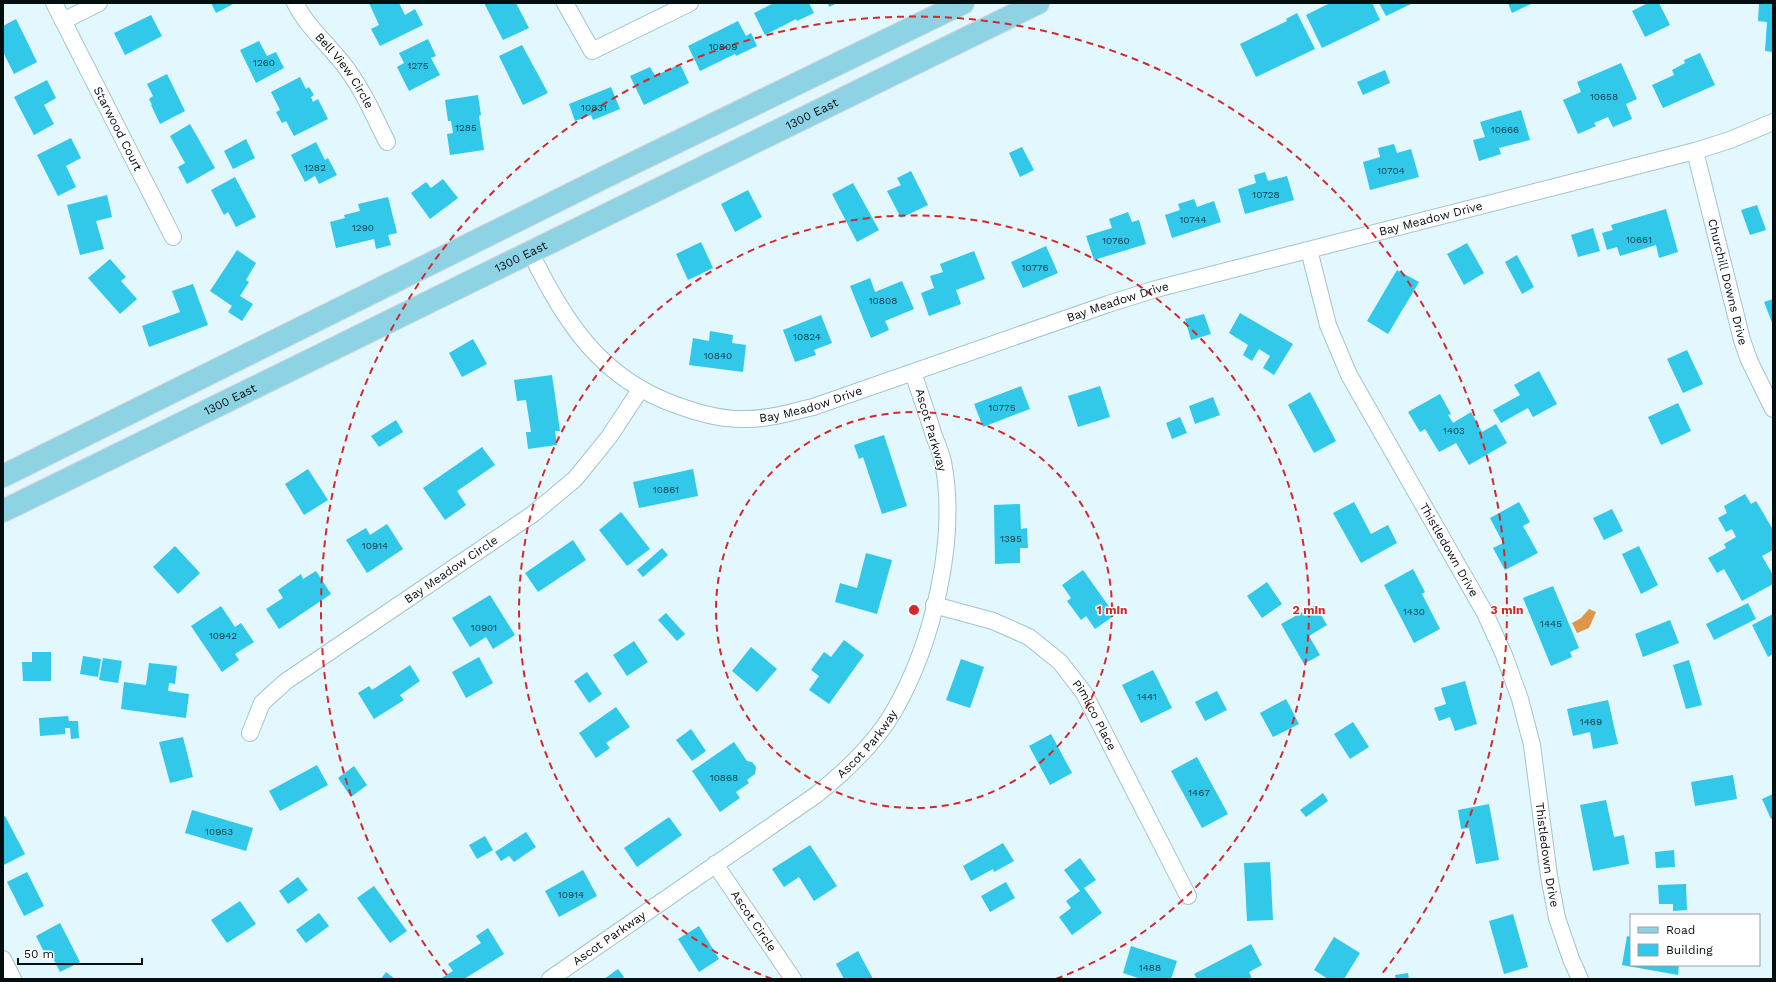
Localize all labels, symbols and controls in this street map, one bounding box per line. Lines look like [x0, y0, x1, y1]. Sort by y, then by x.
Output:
street label: Bell View Circle [312, 30, 376, 111]
house number: 10809 [709, 41, 737, 52]
house number: 1260 [253, 57, 275, 68]
house number: 1275 [408, 60, 429, 71]
street label: Starwood Court [91, 84, 145, 173]
house number: 10658 [1590, 91, 1618, 102]
street label: 1300 East [783, 95, 840, 133]
house number: 10831 [581, 102, 607, 113]
house number: 1285 [455, 122, 477, 133]
house number: 10666 [1491, 124, 1519, 135]
house number: 1282 [304, 162, 326, 173]
house number: 10704 [1377, 165, 1405, 176]
house number: 10728 [1252, 189, 1280, 200]
street label: Bay Meadow Drive [1377, 199, 1484, 239]
house number: 10744 [1179, 214, 1207, 225]
street label: Churchill Downs Drive [1705, 217, 1750, 347]
house number: 1290 [352, 222, 374, 233]
house number: 10661 [1626, 234, 1652, 245]
house number: 10760 [1102, 235, 1130, 246]
street label: 1300 East [493, 238, 549, 276]
house number: 10776 [1021, 262, 1049, 273]
street label: Bay Meadow Drive [1065, 279, 1170, 325]
house number: 10808 [869, 295, 897, 306]
house number: 10824 [793, 331, 821, 342]
house number: 10840 [704, 350, 732, 361]
street label: 1300 East [202, 381, 259, 418]
street label: Bay Meadow Drive [758, 383, 864, 425]
street label: Ascot Parkway [912, 387, 950, 474]
house number: 10775 [989, 402, 1016, 413]
house number: 1403 [1443, 425, 1465, 436]
house number: 10861 [653, 484, 679, 495]
street label: Thistledown Drive [1417, 501, 1481, 599]
street label: Bay Meadow Circle [402, 533, 501, 606]
house number: 1395 [1000, 533, 1022, 544]
house number: 10914 [362, 540, 388, 551]
centre of rings [907, 603, 921, 617]
text: 1 min [1097, 603, 1127, 617]
text: 2 min [1293, 603, 1325, 617]
text: 3 min [1491, 603, 1523, 617]
house number: 1430 [1403, 606, 1425, 617]
house number: 1445 [1540, 618, 1562, 629]
house number: 10901 [471, 622, 497, 633]
house number: 10942 [209, 630, 237, 641]
street label: Pimlico Place [1069, 677, 1119, 753]
house number: 1441 [1137, 691, 1157, 702]
street label: Ascot Parkway [834, 707, 900, 781]
house number: 1469 [1580, 716, 1602, 727]
house number: 10868 [710, 772, 738, 783]
house number: 1467 [1188, 787, 1210, 798]
street label: Thistledown Drive [1533, 802, 1562, 908]
house number: 10953 [205, 826, 233, 837]
street label: Ascot Circle [728, 888, 779, 954]
house number: 10914 [558, 889, 584, 900]
street label: Ascot Parkway [570, 907, 649, 968]
legend [1630, 914, 1760, 966]
text: Road [1666, 923, 1695, 937]
scale bar [18, 940, 142, 966]
text: Building [1666, 943, 1713, 957]
text: 50 m [24, 947, 54, 961]
house number: 1488 [1139, 962, 1161, 973]

